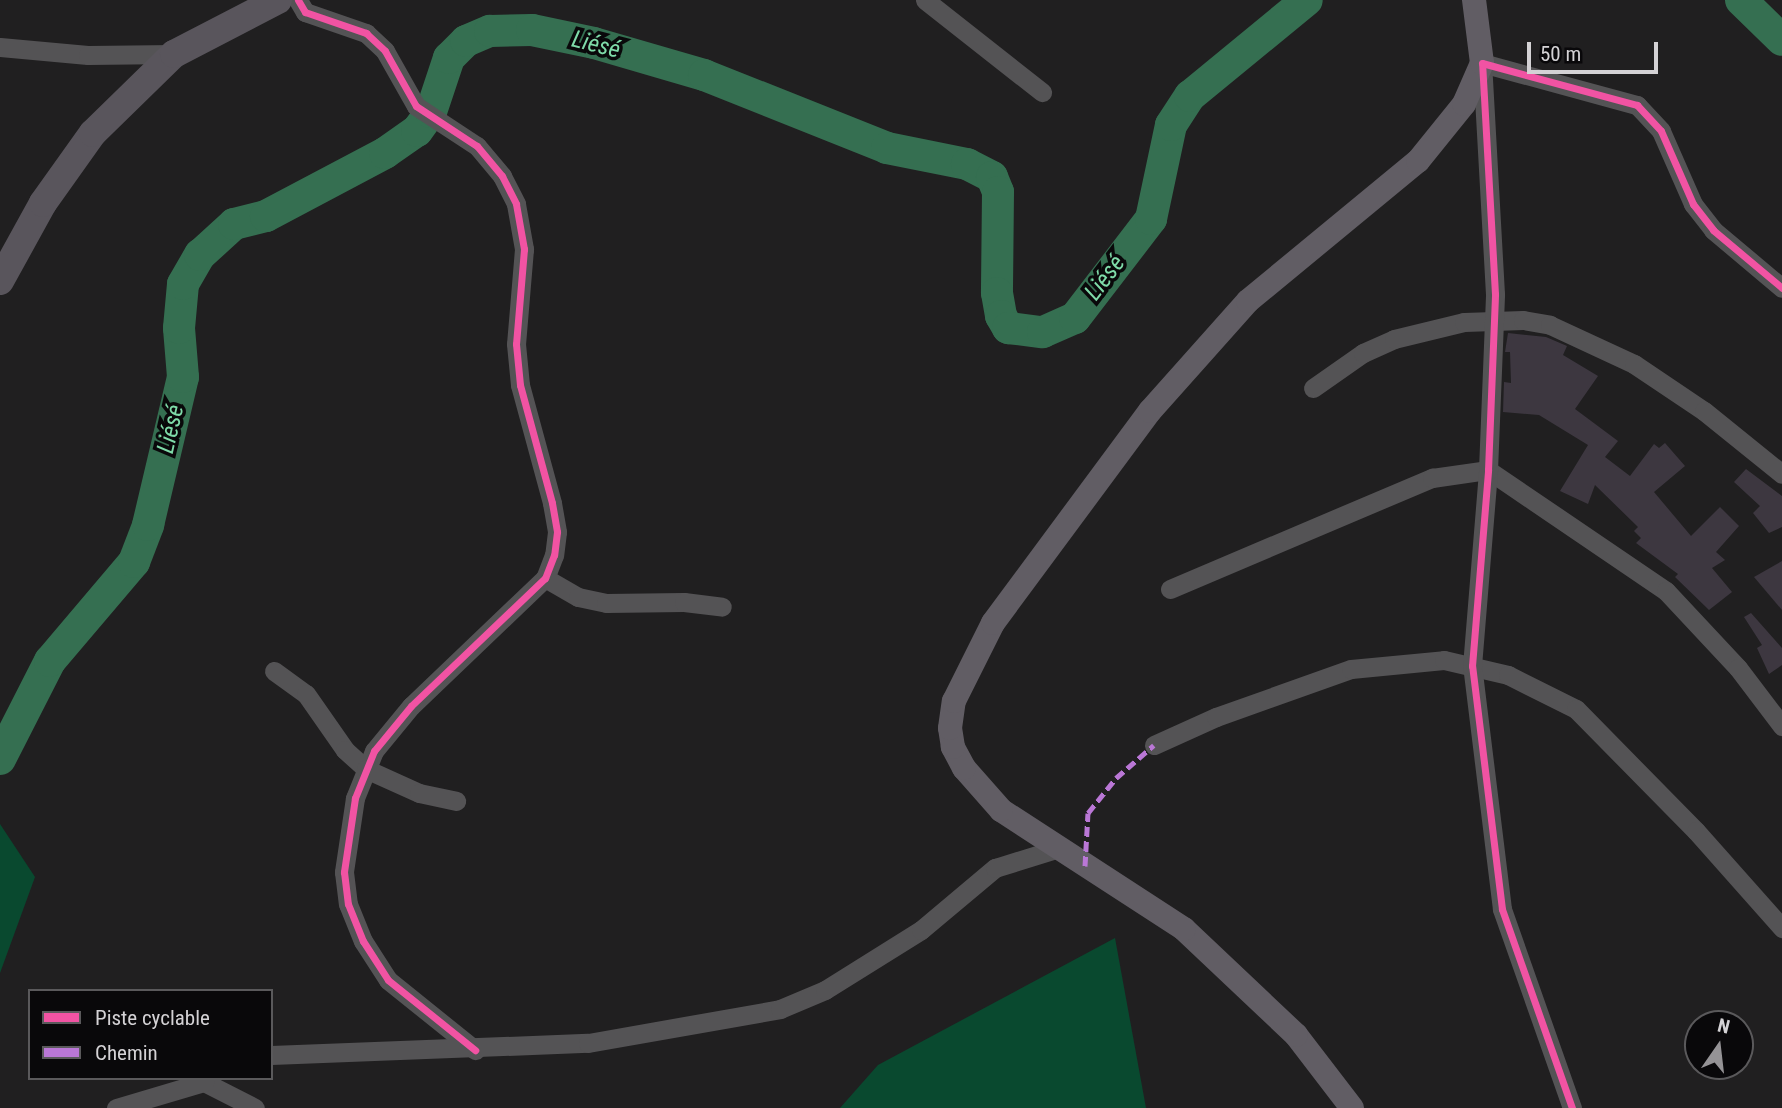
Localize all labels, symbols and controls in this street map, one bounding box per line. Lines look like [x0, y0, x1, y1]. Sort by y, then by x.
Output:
water label: Liésé [569, 25, 623, 65]
scale bar [1530, 28, 1661, 72]
text: 50 m [1540, 42, 1581, 66]
water label: Liésé [1079, 250, 1131, 306]
water label: Liésé [151, 402, 191, 456]
legend [28, 989, 273, 1080]
text: Piste cyclable [95, 1006, 210, 1030]
north arrow [1684, 1010, 1754, 1080]
text: N [1715, 1014, 1732, 1039]
text: Chemin [95, 1041, 158, 1065]

